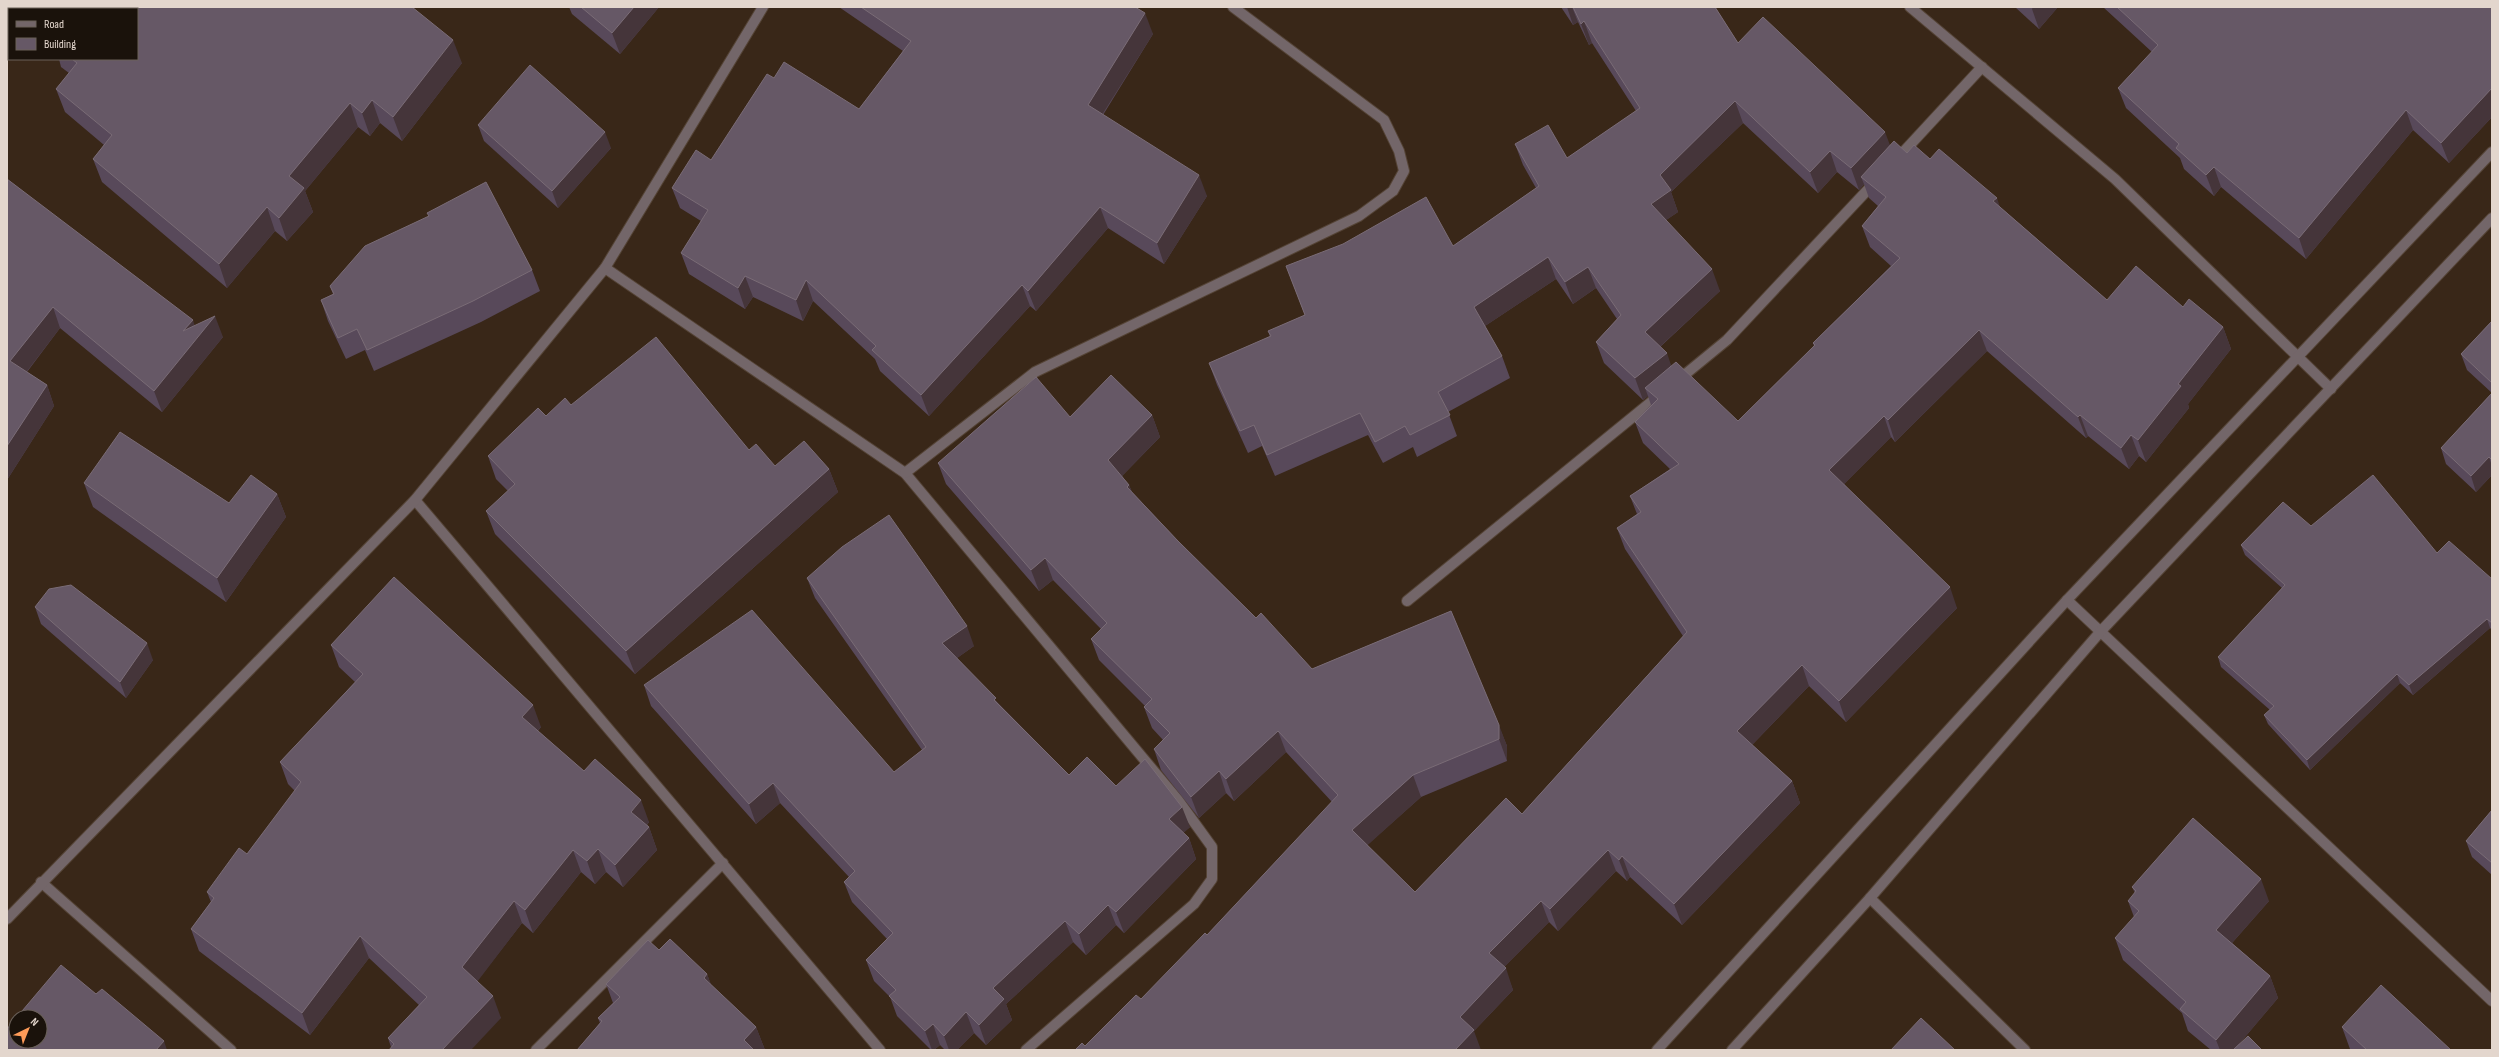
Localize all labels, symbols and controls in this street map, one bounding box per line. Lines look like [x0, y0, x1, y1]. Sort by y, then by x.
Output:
legend [8, 8, 138, 60]
text: Road [44, 17, 64, 32]
text: Building [44, 37, 76, 52]
north arrow [8, 1009, 48, 1049]
text: N [28, 1015, 41, 1029]

